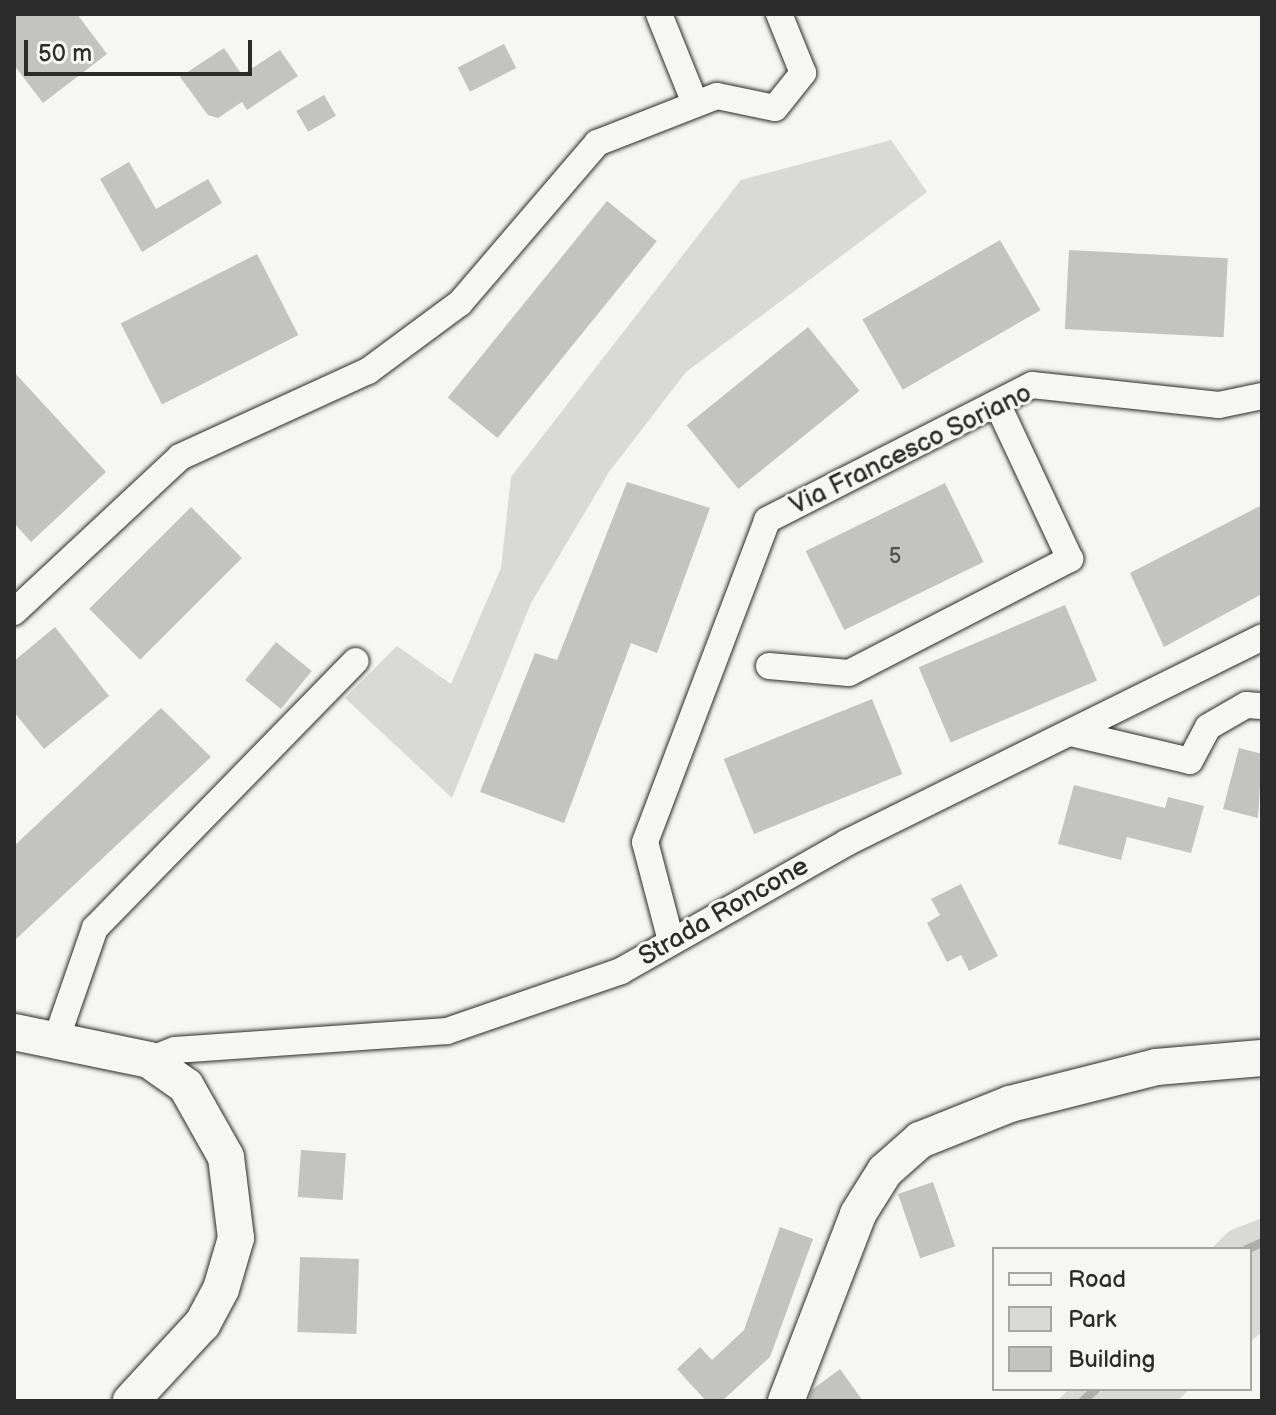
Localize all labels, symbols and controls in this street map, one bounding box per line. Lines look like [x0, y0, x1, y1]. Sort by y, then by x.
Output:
scale bar [28, 24, 256, 74]
text: 50 m [38, 39, 92, 68]
street label: Via Francesco Soriano [785, 378, 1037, 522]
house number: 5 [889, 544, 901, 570]
street label: Strada Roncone [634, 851, 814, 973]
legend [992, 1247, 1252, 1391]
text: Road [1068, 1265, 1126, 1294]
text: Park [1068, 1305, 1116, 1334]
text: Building [1068, 1345, 1155, 1374]

